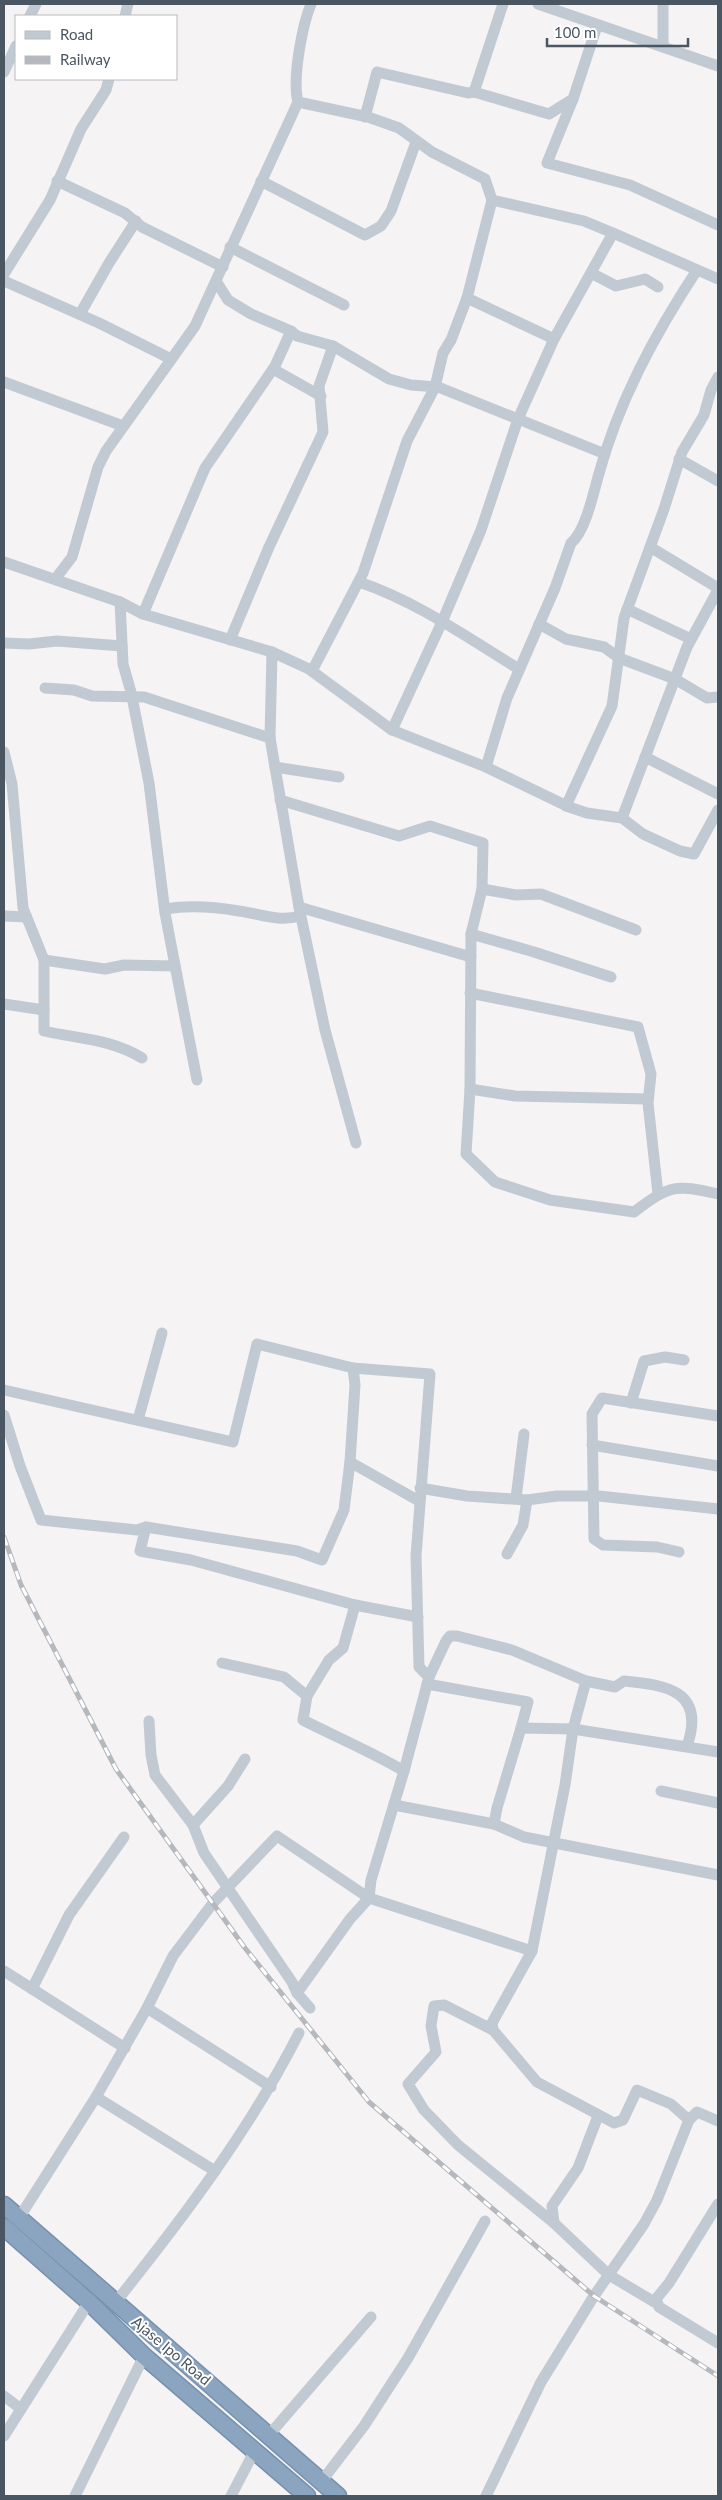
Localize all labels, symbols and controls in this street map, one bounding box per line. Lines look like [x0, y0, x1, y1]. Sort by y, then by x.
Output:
legend [15, 15, 178, 80]
scale bar [547, 15, 688, 47]
text: 100 m [554, 23, 596, 41]
text: Road [60, 25, 93, 43]
text: Railway [60, 50, 111, 68]
street label: Ajase Ipo Road [128, 2312, 215, 2388]

